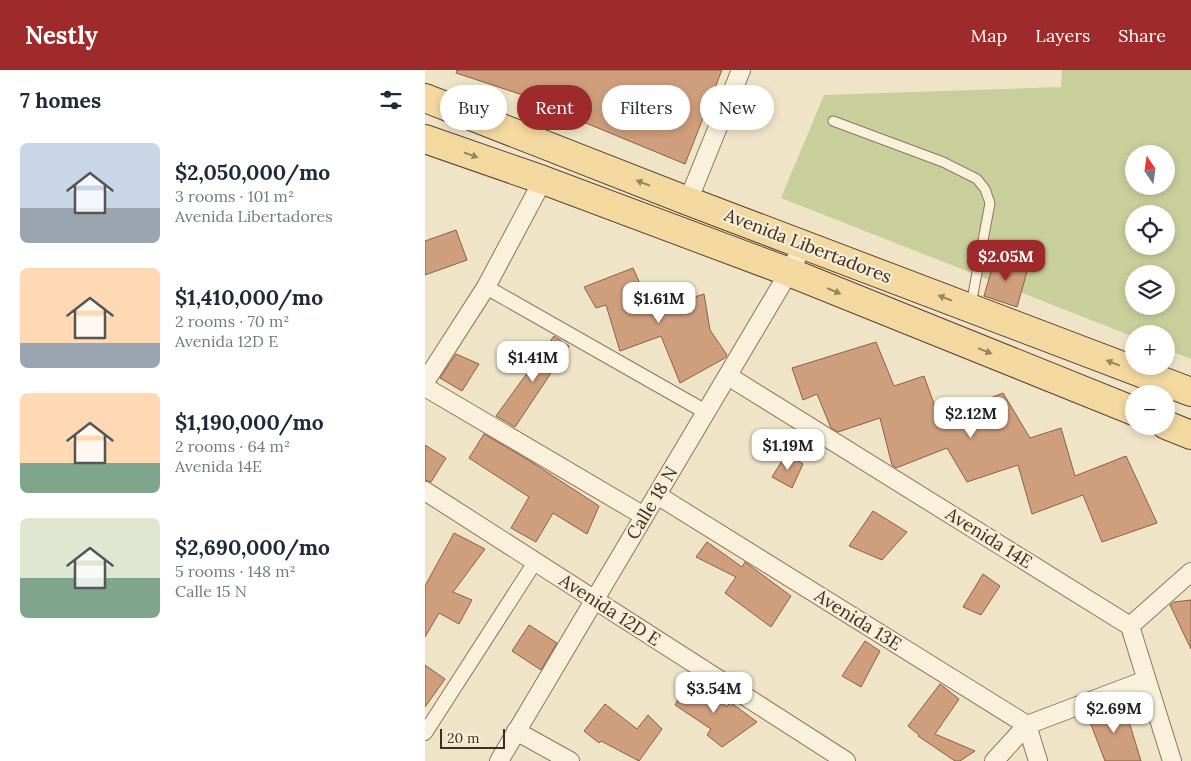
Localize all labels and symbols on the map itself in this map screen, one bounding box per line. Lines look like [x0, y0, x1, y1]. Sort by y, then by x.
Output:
north arrow [1125, 145, 1175, 195]
one-way arrow [464, 151, 479, 159]
one-way arrow [635, 179, 650, 187]
street label: Avenida Libertadores [720, 203, 895, 288]
pin: $2.05M [965, 240, 1047, 282]
pin: $1.61M [618, 282, 700, 324]
one-way arrow [827, 287, 841, 295]
one-way arrow [937, 294, 952, 301]
pin: $1.41M [492, 340, 574, 383]
one-way arrow [978, 348, 992, 356]
one-way arrow [1106, 358, 1120, 366]
pin: $2.12M [930, 396, 1012, 439]
pin: $1.19M [747, 428, 829, 471]
street label: Calle 18 N [621, 462, 682, 544]
street label: Avenida 14E [941, 501, 1037, 573]
street label: Avenida 12D E [555, 568, 665, 651]
street label: Avenida 13E [810, 583, 906, 655]
pin: $3.54M [673, 672, 755, 714]
pin: $2.69M [1073, 692, 1155, 734]
scale bar [440, 726, 505, 749]

